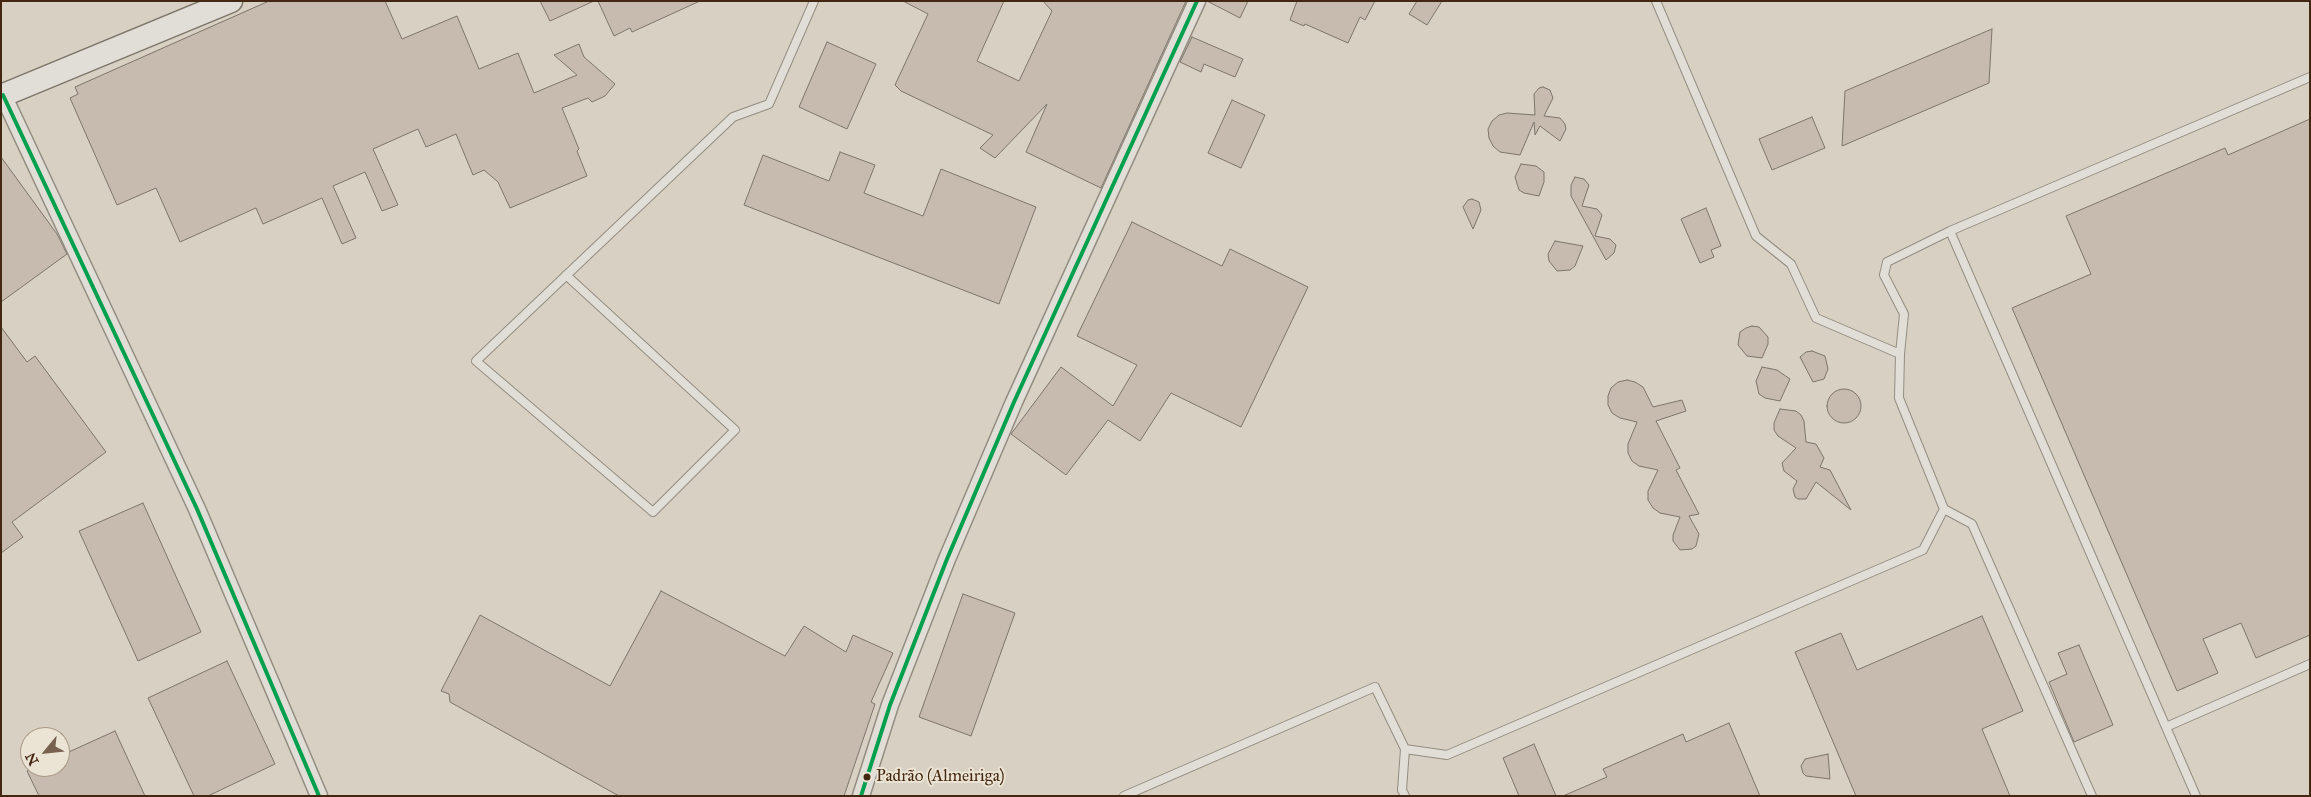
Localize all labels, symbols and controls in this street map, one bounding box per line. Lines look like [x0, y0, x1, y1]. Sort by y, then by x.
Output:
north arrow [20, 727, 70, 777]
text: N [22, 750, 42, 768]
place label: Padrão (Almeiriga) [876, 767, 1005, 787]
marker: Padrão (Almeiriga) [862, 772, 872, 782]

